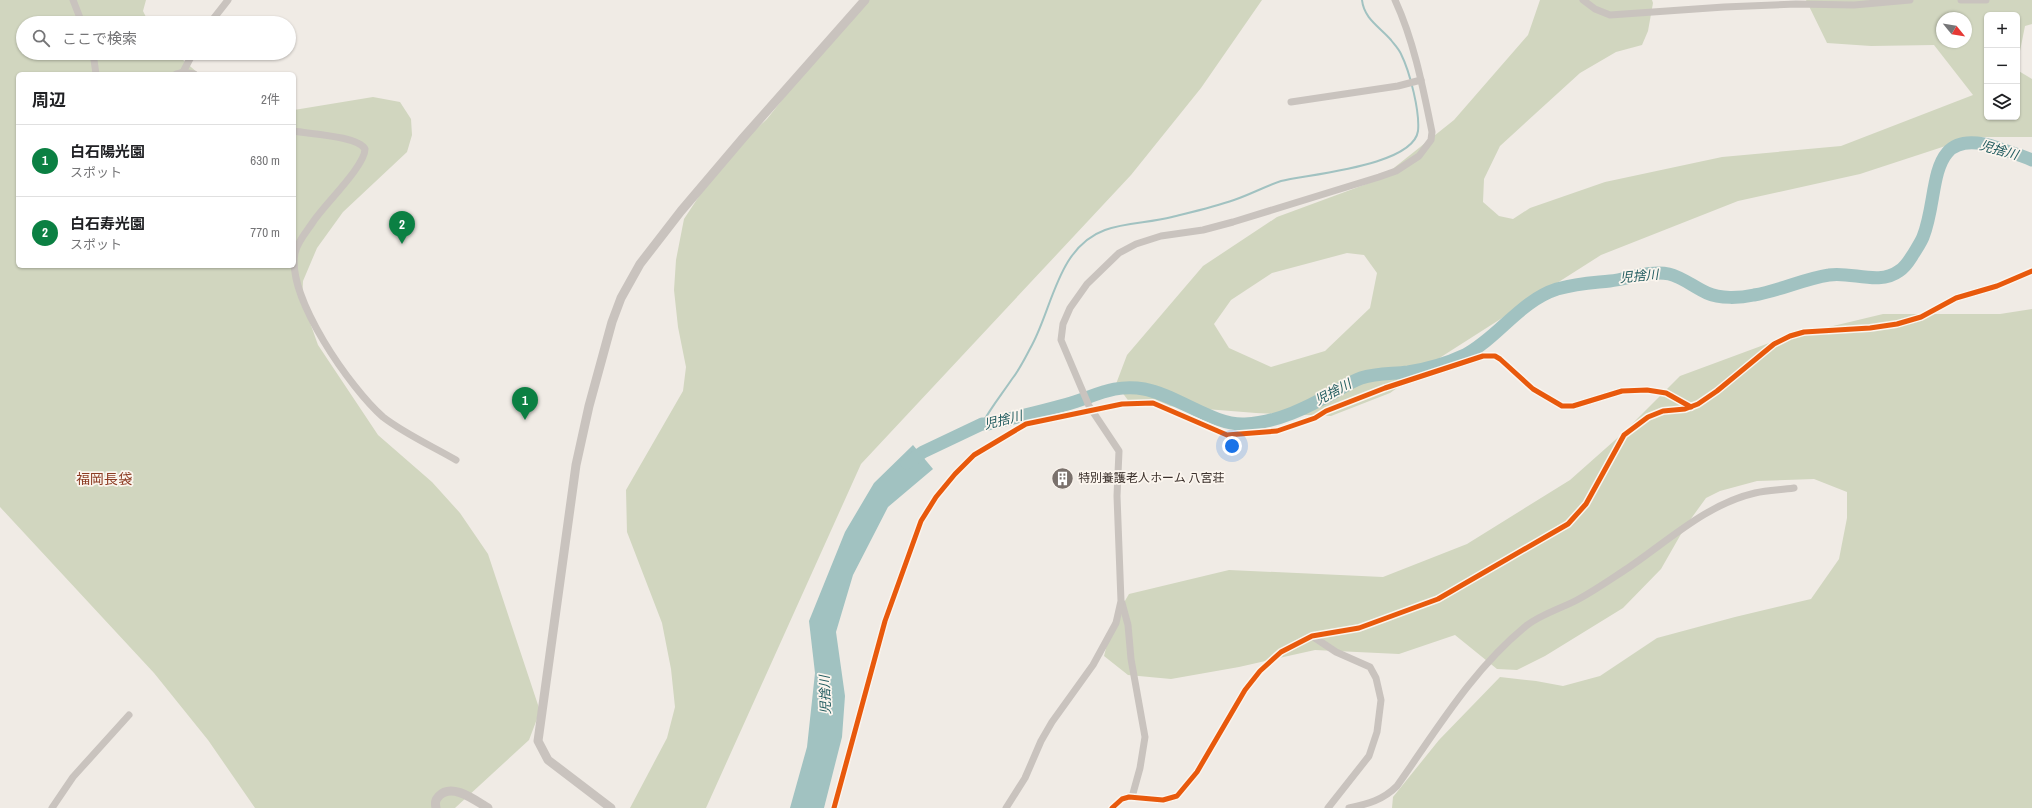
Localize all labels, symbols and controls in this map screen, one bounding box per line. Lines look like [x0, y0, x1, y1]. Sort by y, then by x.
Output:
north arrow [1936, 12, 1972, 48]
map controls [1984, 12, 2020, 120]
button: + [1984, 12, 2020, 48]
search box [16, 16, 296, 60]
icon: search [30, 27, 52, 49]
text: ここで検索 [62, 28, 137, 49]
button: − [1984, 48, 2020, 84]
button: layers [1984, 84, 2020, 120]
text: 周辺 [32, 88, 66, 111]
text: 2件 [261, 91, 280, 108]
water label: 児捨川 [1978, 136, 2022, 164]
text: 白石陽光園 [70, 141, 145, 162]
text: 1 [42, 152, 48, 169]
text: 630 m [250, 152, 280, 169]
text: スポット [70, 164, 122, 181]
pin: 2 [389, 211, 415, 244]
text: 白石寿光園 [70, 213, 145, 234]
text: 2 [42, 224, 48, 241]
text: 770 m [250, 224, 280, 241]
text: スポット [70, 236, 122, 253]
water label: 児捨川 [1619, 266, 1661, 286]
water label: 児捨川 [1312, 374, 1356, 409]
pin: 1 [512, 387, 538, 420]
water label: 児捨川 [982, 407, 1026, 433]
your location [1222, 436, 1242, 456]
building icon: 特別養護老人ホーム 八宮荘 [1049, 465, 1075, 491]
district label: 福岡長袋 [76, 470, 132, 488]
place label: 特別養護老人ホーム 八宮荘 [1078, 470, 1224, 486]
water label: 児捨川 [816, 673, 834, 715]

